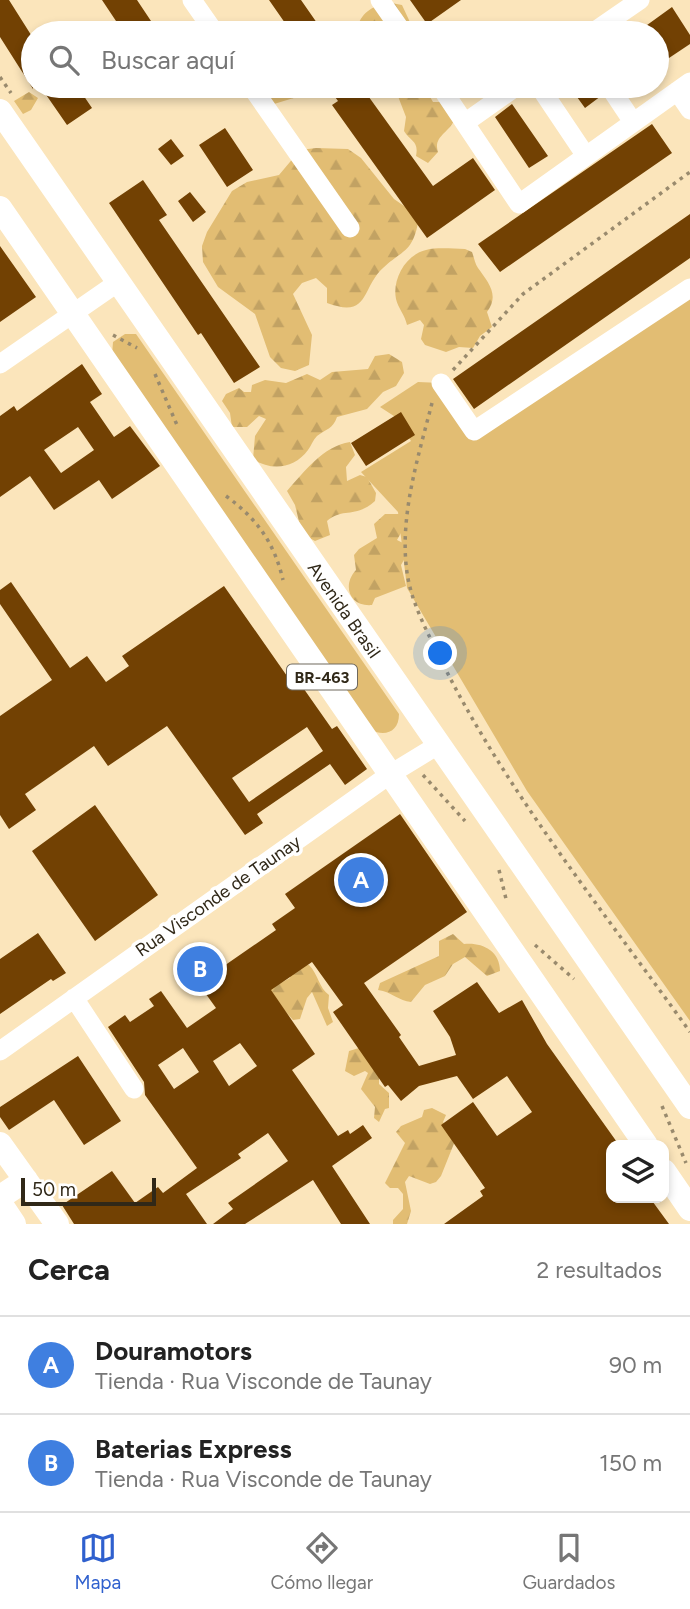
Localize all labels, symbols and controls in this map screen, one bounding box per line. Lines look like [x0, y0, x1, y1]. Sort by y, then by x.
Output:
search box [21, 21, 669, 98]
icon: search [45, 41, 83, 79]
text: Buscar aquí [101, 44, 235, 76]
street label: Avenida Brasil [303, 558, 385, 662]
your location [423, 636, 457, 670]
road number: BR-463 [287, 664, 357, 690]
street label: Rua Visconde de Taunay [131, 830, 305, 961]
pin: A [338, 854, 384, 906]
pin: B [177, 943, 223, 995]
map controls [606, 1140, 669, 1203]
button: layers [606, 1140, 669, 1203]
scale bar [21, 1175, 156, 1207]
text: 50 m [32, 1178, 76, 1201]
text: Cerca [28, 1251, 110, 1288]
text: 2 resultados [537, 1256, 662, 1284]
text: Douramotors [95, 1335, 252, 1367]
text: A [43, 1351, 59, 1379]
text: 90 m [609, 1351, 662, 1379]
text: Tienda · Rua Visconde de Taunay [95, 1367, 432, 1395]
text: Baterias Express [95, 1433, 292, 1465]
text: B [44, 1449, 58, 1477]
text: 150 m [599, 1449, 662, 1477]
text: Tienda · Rua Visconde de Taunay [95, 1465, 432, 1493]
tab: Mapa [75, 1529, 121, 1594]
tab: Cómo llegar [271, 1529, 373, 1594]
tab: Guardados [522, 1529, 615, 1594]

